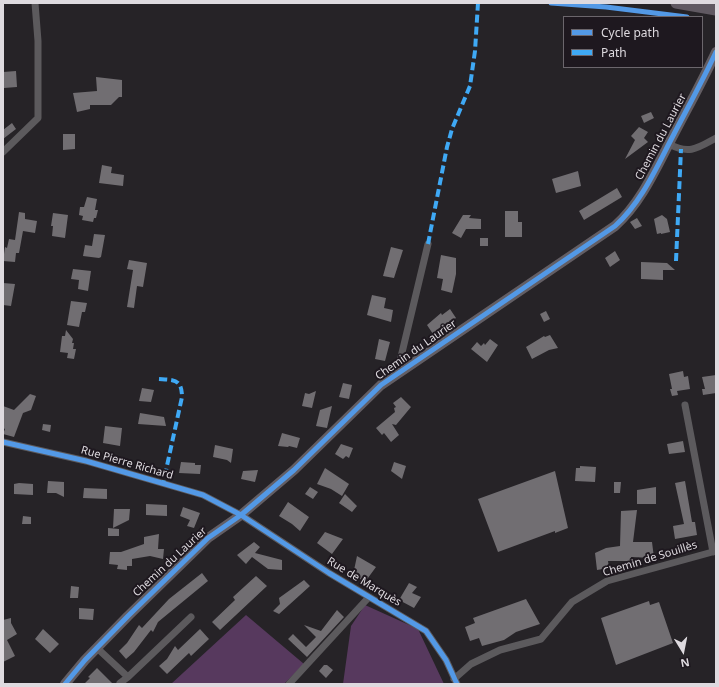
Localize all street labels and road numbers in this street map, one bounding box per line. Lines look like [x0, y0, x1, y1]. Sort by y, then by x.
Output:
street label: Chemin du Laurier [633, 92, 689, 182]
street label: Chemin du Laurier [373, 317, 459, 383]
street label: Rue Pierre Richard [79, 444, 175, 482]
street label: Chemin du Laurier [130, 524, 210, 600]
street label: Chemin de Souillès [601, 538, 699, 580]
street label: Rue de Marquès [325, 555, 403, 609]

